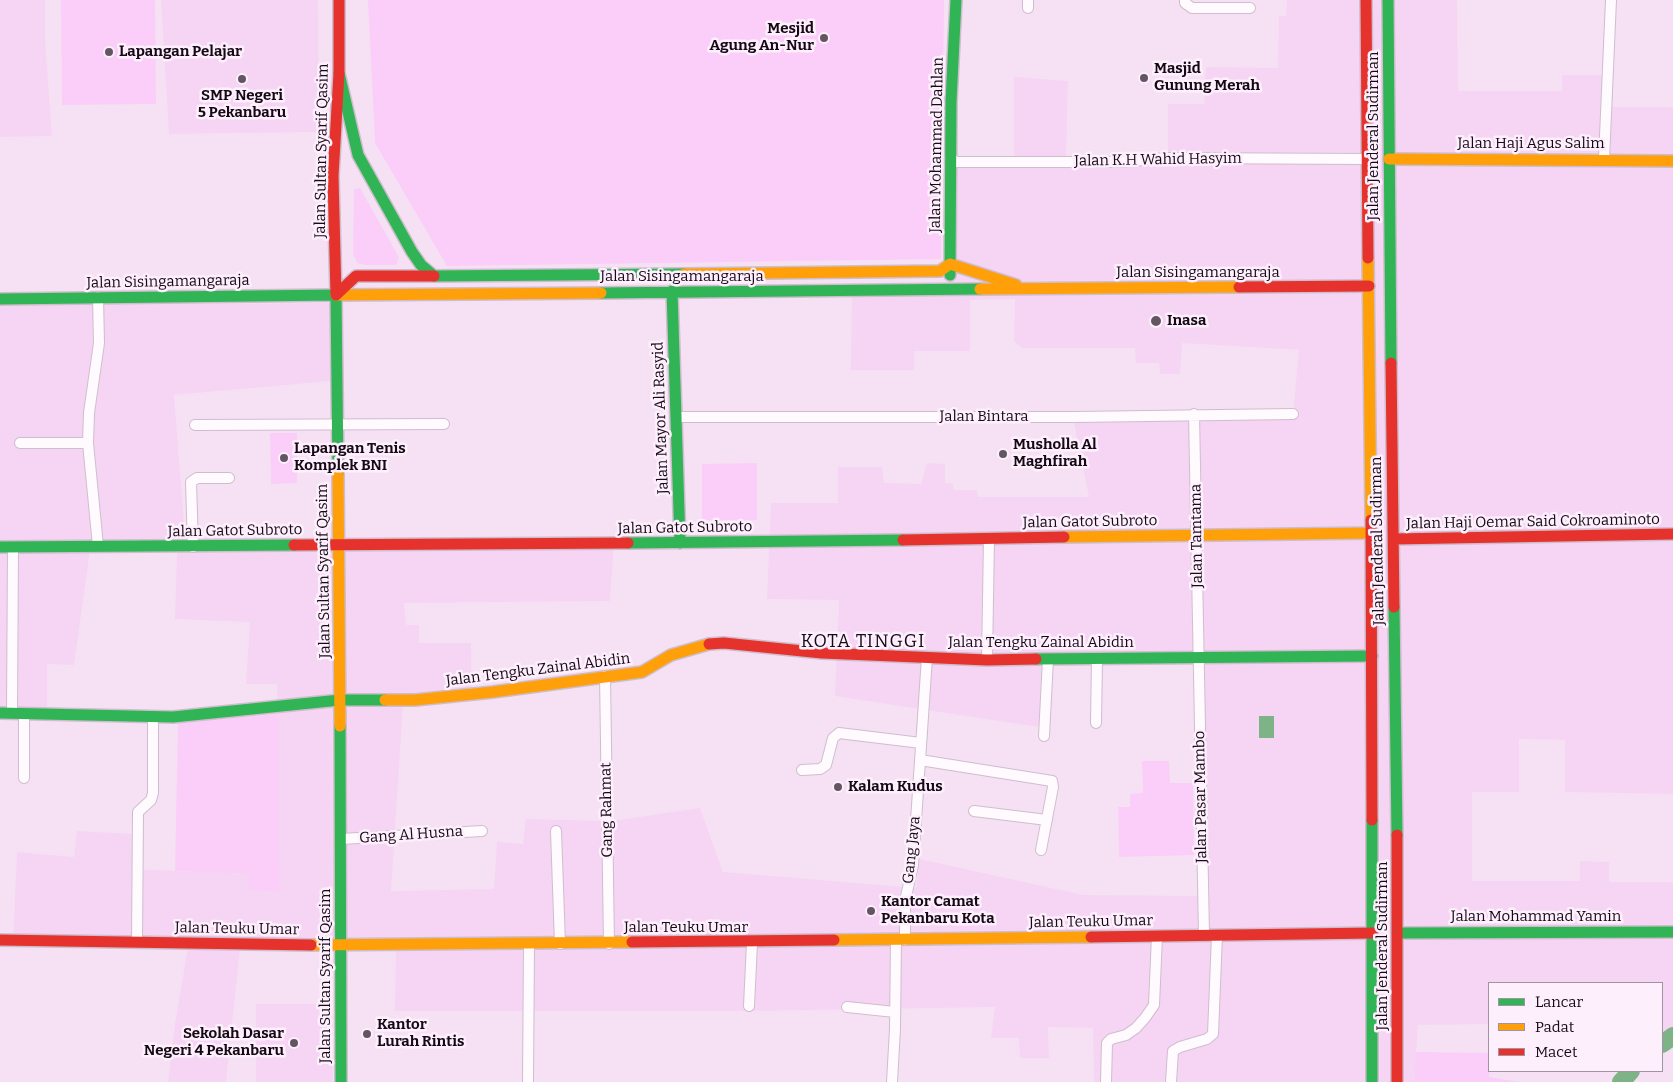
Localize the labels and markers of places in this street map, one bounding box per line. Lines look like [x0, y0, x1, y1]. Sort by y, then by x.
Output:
place label: Mesjid Agung An-Nur [710, 20, 814, 55]
marker: Mesjid Agung An-Nur [818, 32, 830, 44]
place label: Lapangan Pelajar [119, 43, 242, 61]
marker: Lapangan Pelajar [103, 46, 115, 58]
place label: Masjid Gunung Merah [1154, 60, 1260, 95]
marker: Masjid Gunung Merah [1138, 72, 1150, 84]
marker: SMP Negeri 5 Pekanbaru [236, 73, 248, 85]
place label: SMP Negeri 5 Pekanbaru [198, 87, 286, 122]
place label: Inasa [1167, 312, 1206, 330]
marker: Inasa [1149, 314, 1163, 328]
place label: Musholla Al Maghfirah [1013, 436, 1097, 471]
place label: Lapangan Tenis Komplek BNI [294, 440, 406, 475]
marker: Musholla Al Maghfirah [997, 448, 1009, 460]
marker: Lapangan Tenis Komplek BNI [278, 452, 290, 464]
place label: Kalam Kudus [848, 778, 943, 796]
marker: Kalam Kudus [832, 781, 844, 793]
place label: Kantor Camat Pekanbaru Kota [881, 893, 995, 928]
marker: Kantor Camat Pekanbaru Kota [865, 905, 877, 917]
place label: Kantor Lurah Rintis [377, 1016, 464, 1051]
place label: Sekolah Dasar Negeri 4 Pekanbaru [144, 1025, 284, 1060]
marker: Kantor Lurah Rintis [361, 1028, 373, 1040]
marker: Sekolah Dasar Negeri 4 Pekanbaru [288, 1037, 300, 1049]

